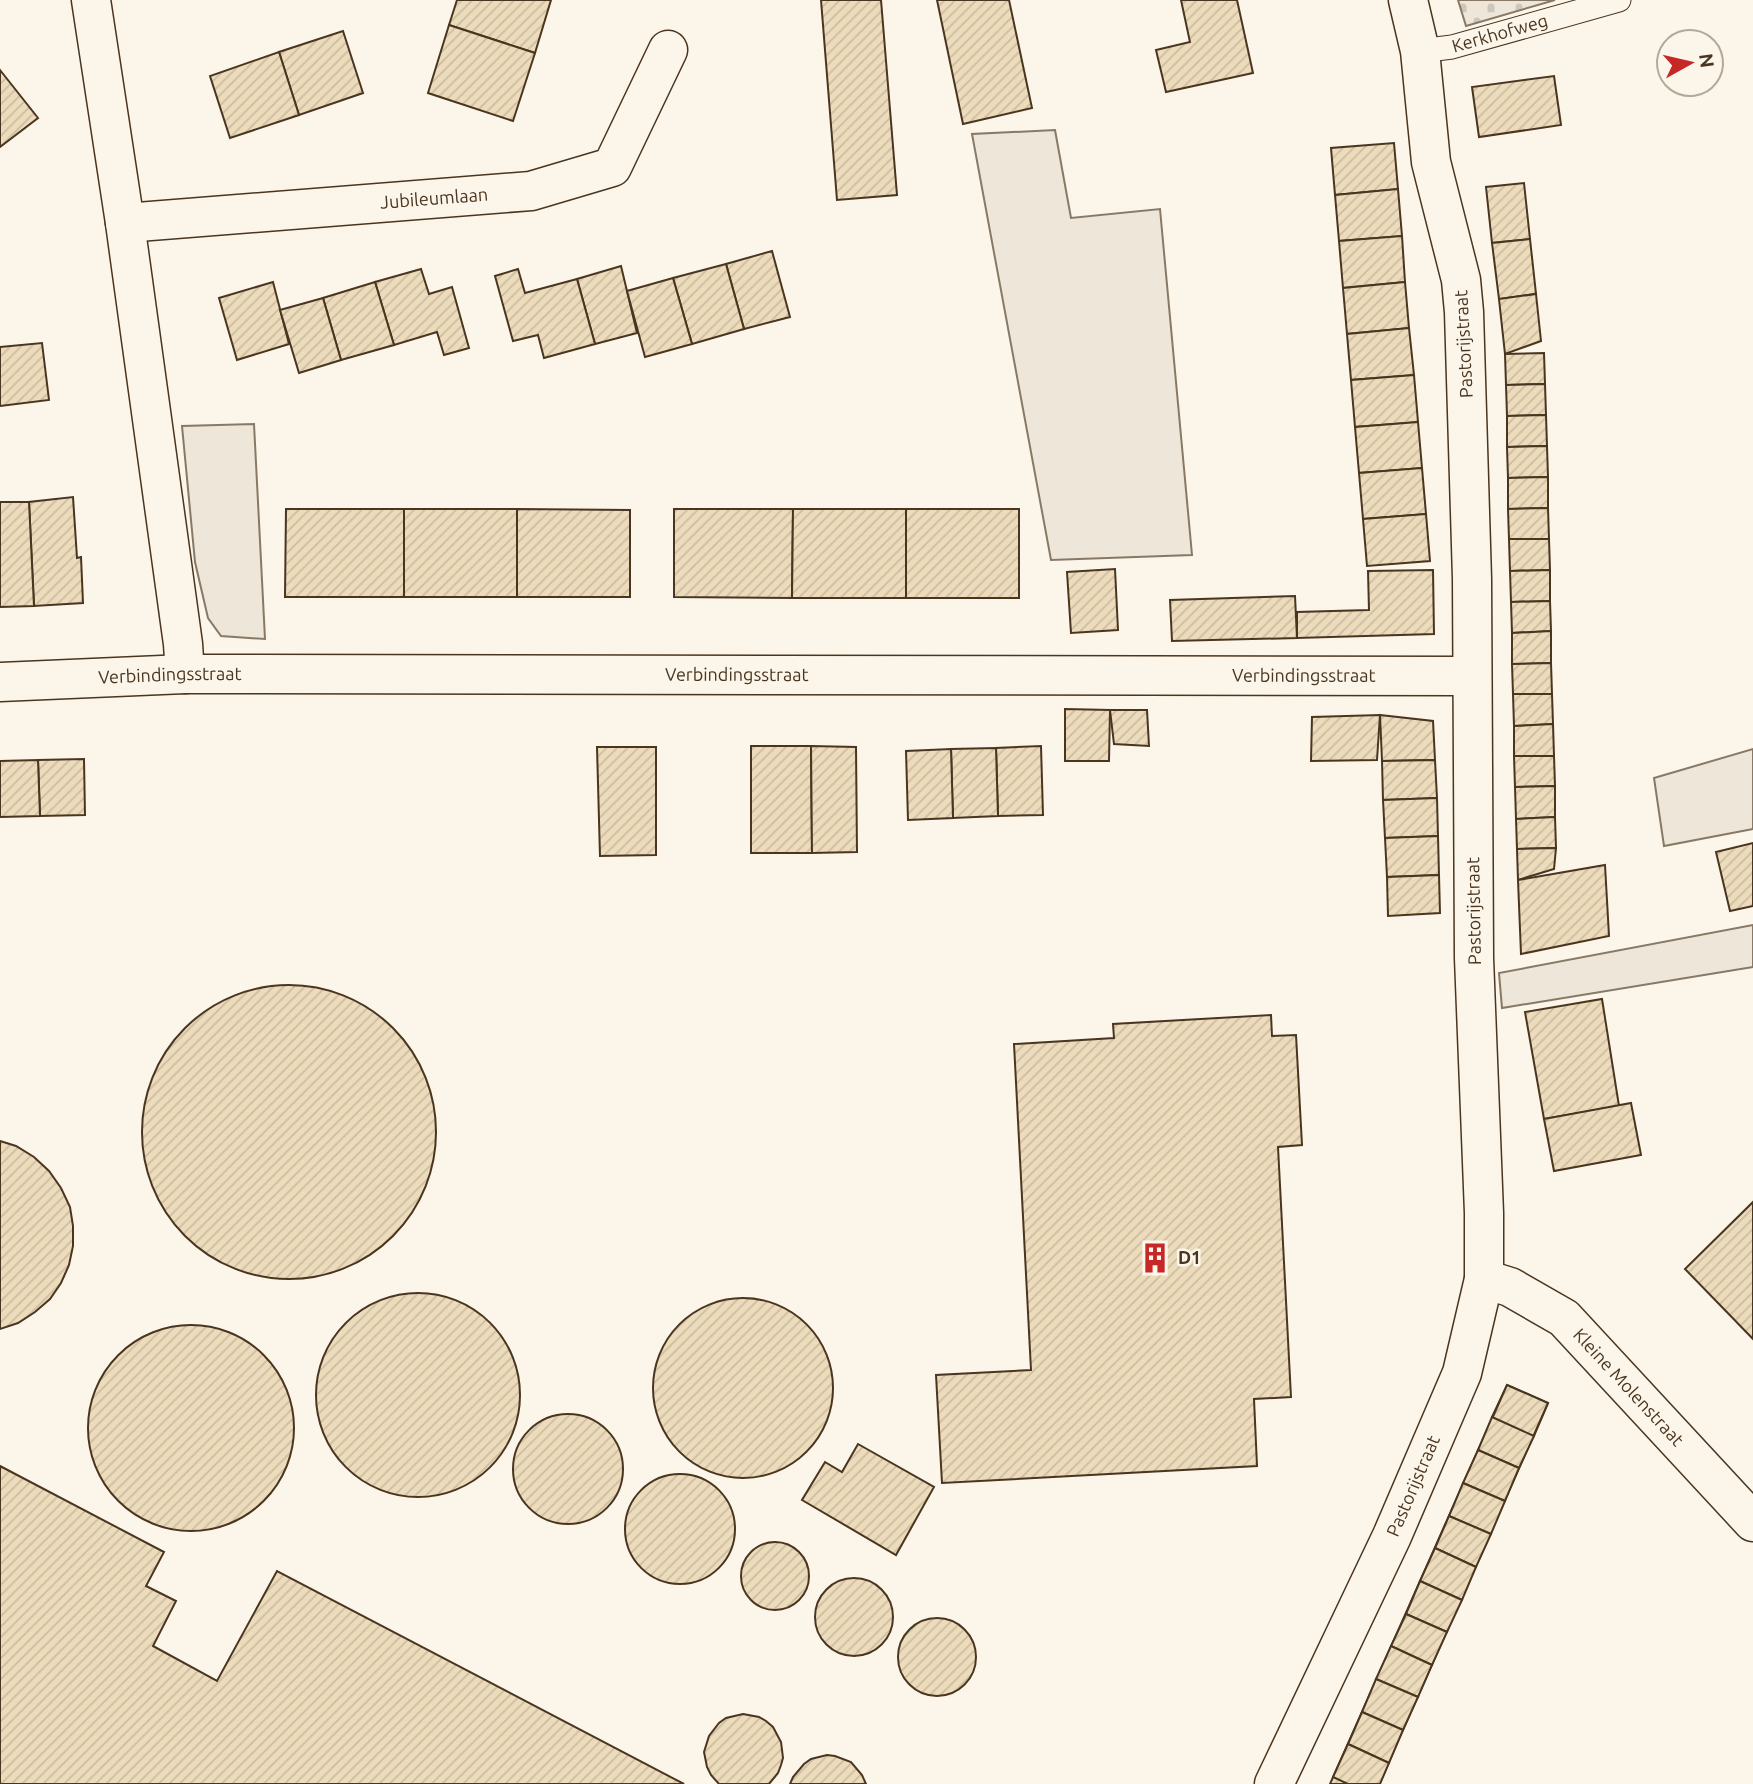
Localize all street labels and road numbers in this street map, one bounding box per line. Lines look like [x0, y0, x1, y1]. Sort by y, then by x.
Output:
street label: Kerkhofweg [1449, 10, 1550, 56]
street label: Jubileumlaan [379, 183, 489, 212]
street label: Pastorijstraat [1450, 290, 1476, 399]
street label: Verbindingsstraat [98, 663, 242, 687]
street label: Verbindingsstraat [665, 664, 809, 684]
street label: Verbindingsstraat [1232, 665, 1376, 685]
street label: Pastorijstraat [1462, 857, 1484, 965]
street label: Kleine Molenstraat [1570, 1324, 1688, 1449]
street label: Pastorijstraat [1382, 1432, 1443, 1539]

